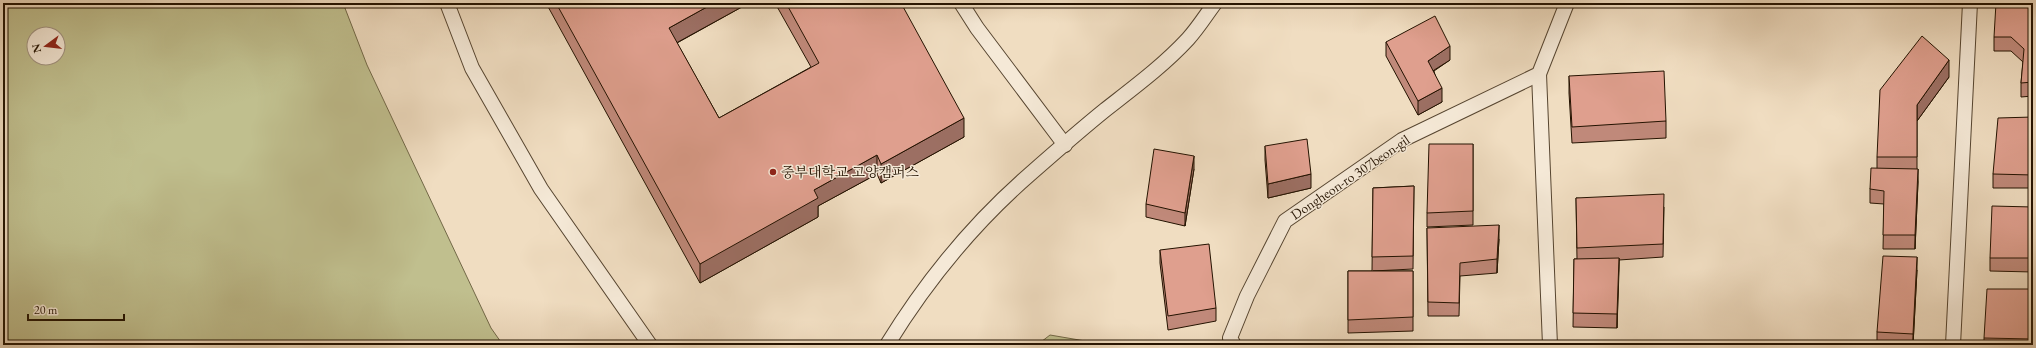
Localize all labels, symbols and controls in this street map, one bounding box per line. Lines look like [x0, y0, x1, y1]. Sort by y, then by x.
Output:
north arrow [26, 26, 66, 66]
text: N [28, 42, 44, 55]
street label: Dongheon-ro 307beon-gil [1287, 130, 1414, 224]
place label: 중부대학교 고양캠퍼스 [781, 163, 920, 181]
marker: 중부대학교 고양캠퍼스 [768, 167, 778, 177]
scale bar [28, 296, 124, 322]
text: 20 m [34, 302, 58, 318]

